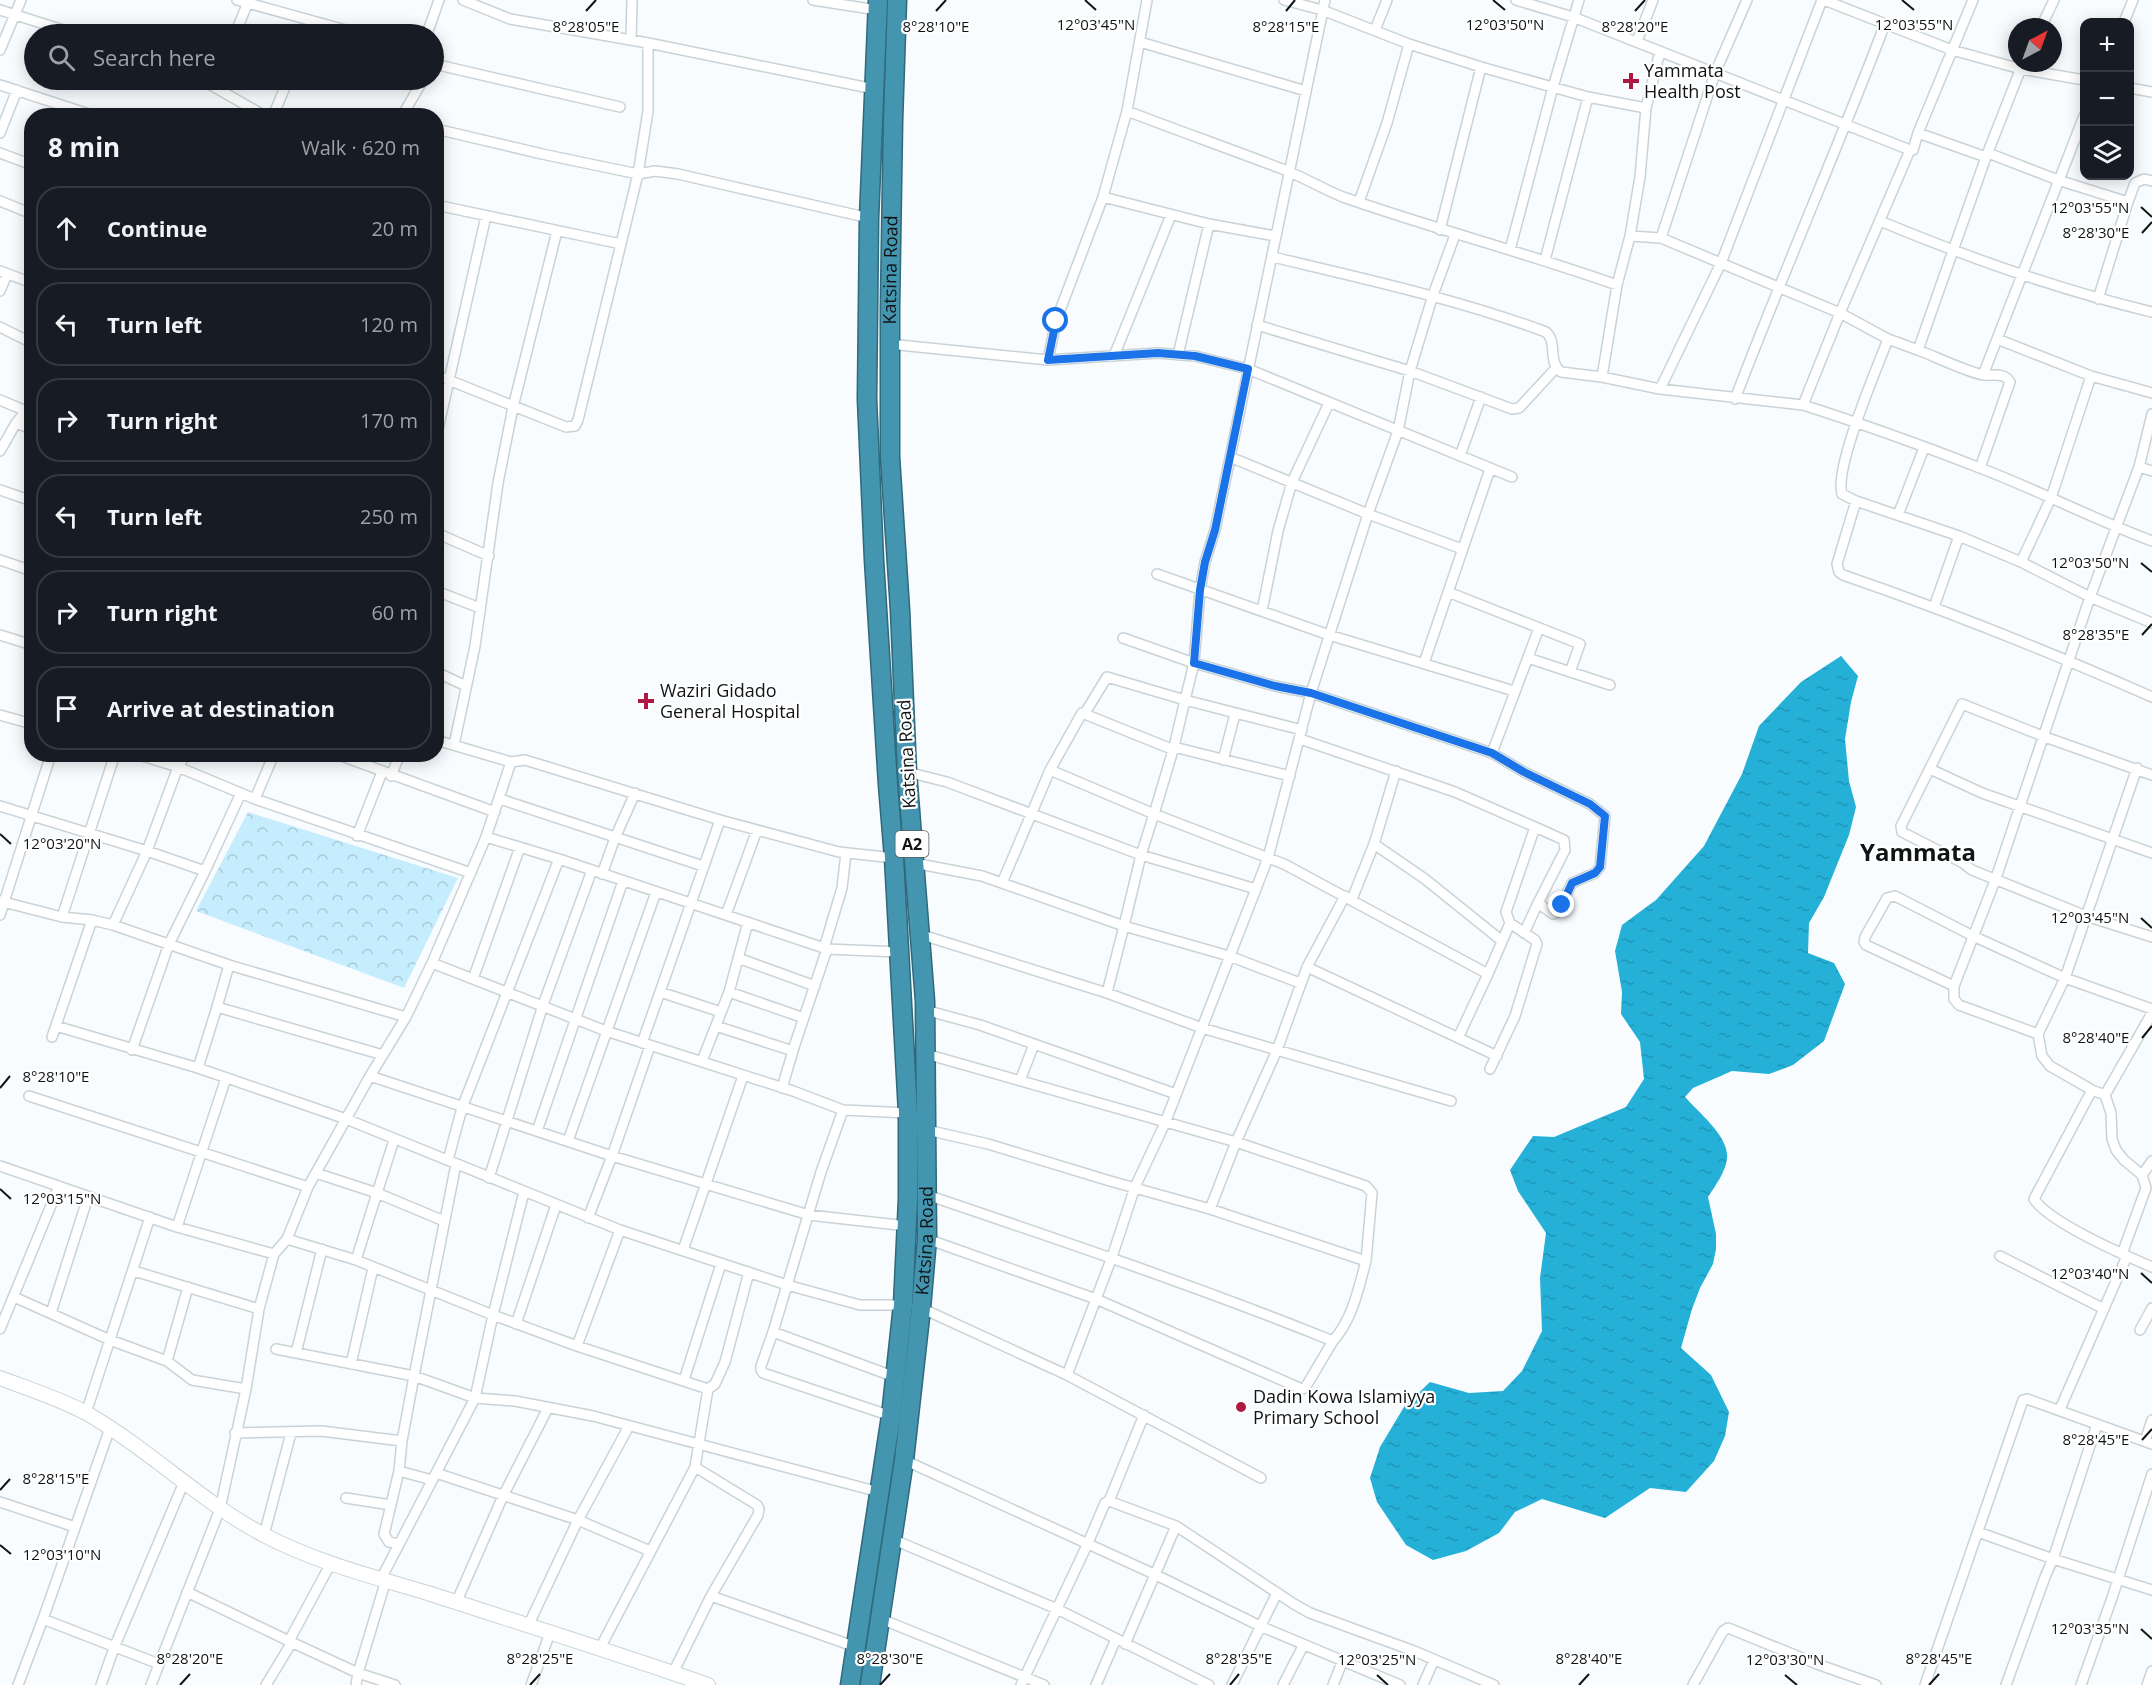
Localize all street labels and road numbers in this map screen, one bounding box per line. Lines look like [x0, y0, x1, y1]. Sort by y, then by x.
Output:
street label: Katsina Road [877, 215, 902, 325]
street label: Katsina Road [891, 699, 921, 809]
road number: A2 [896, 831, 928, 857]
street label: Katsina Road [909, 1186, 938, 1296]

